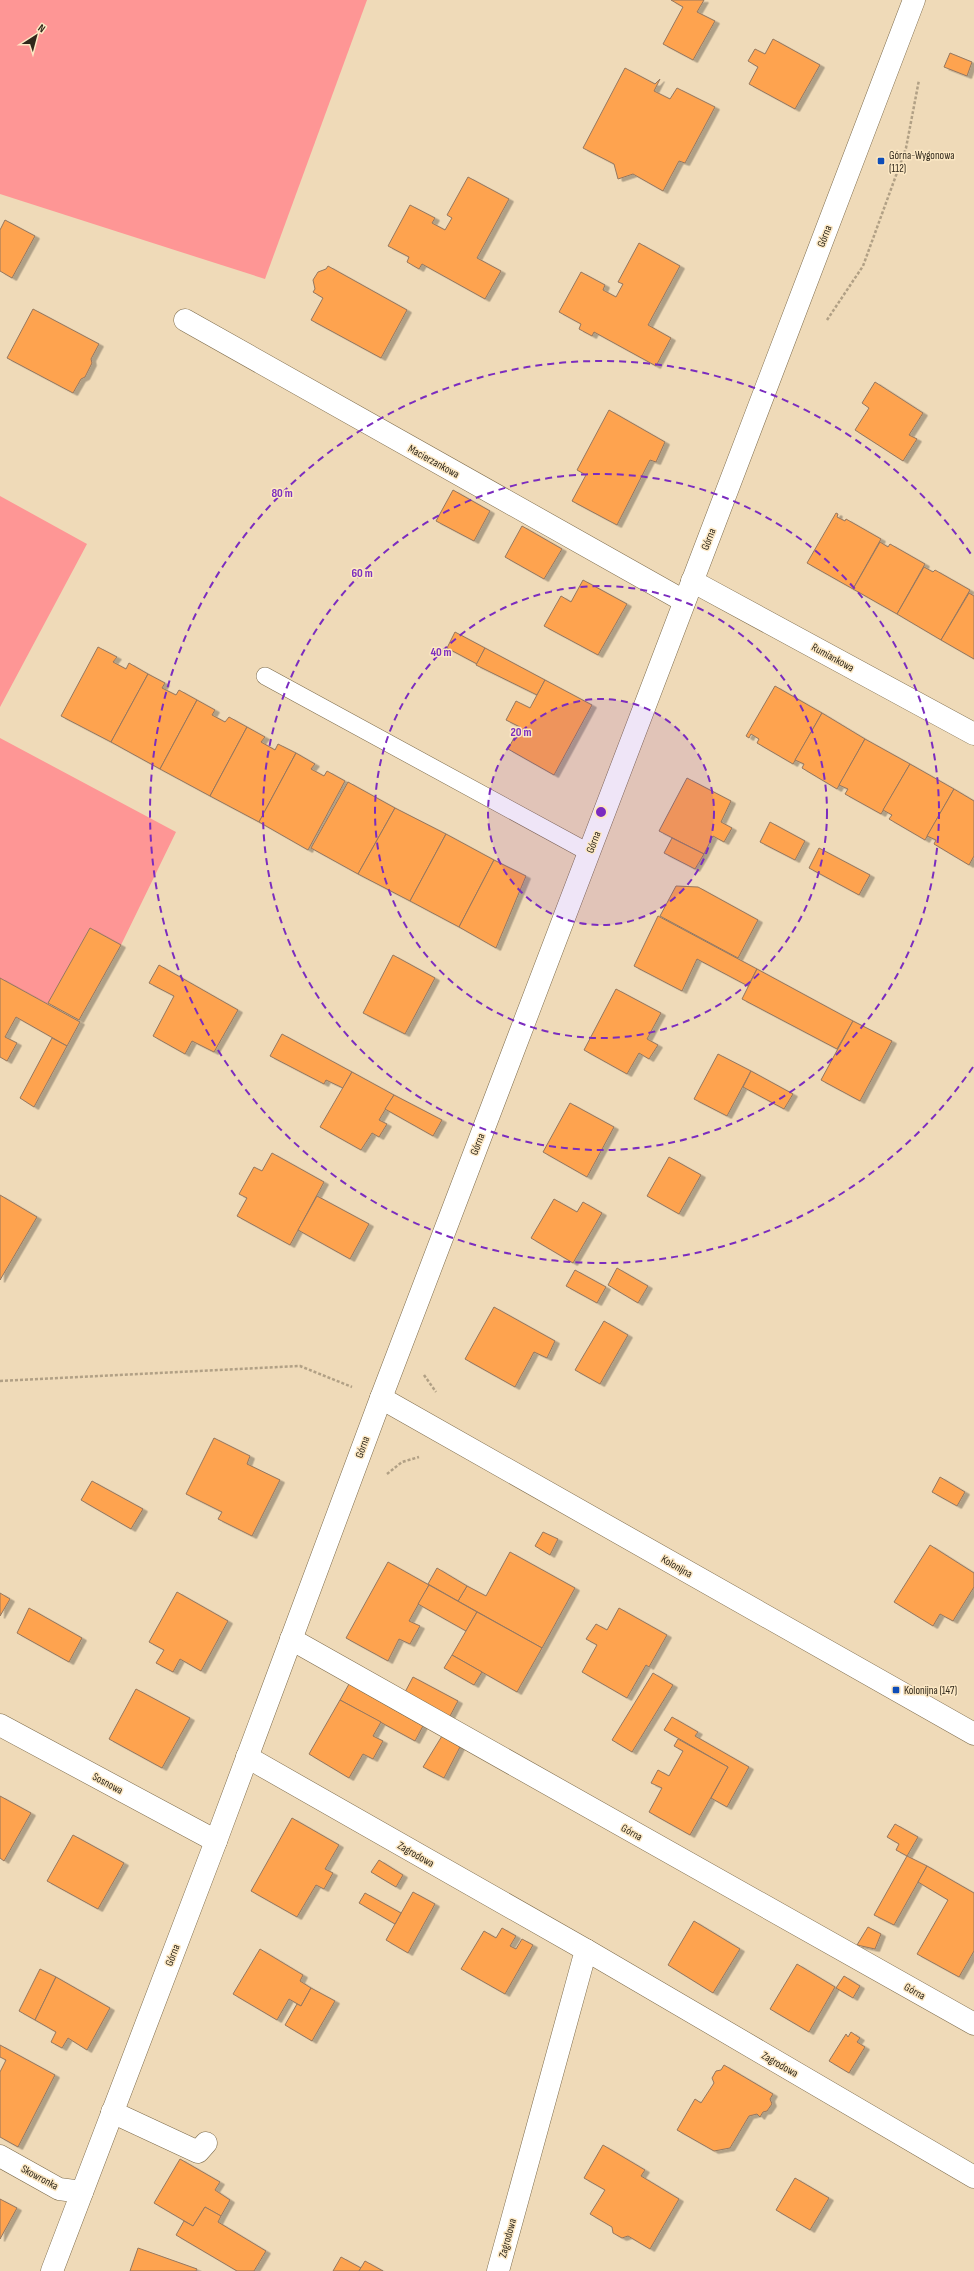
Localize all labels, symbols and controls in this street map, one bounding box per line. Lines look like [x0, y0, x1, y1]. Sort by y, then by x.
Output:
north arrow [16, 16, 56, 56]
text: N [35, 21, 48, 35]
place label: Górna-Wygonowa (112) [889, 149, 954, 175]
marker: Górna-Wygonowa (112) [876, 156, 886, 166]
street label: Górna [814, 223, 835, 249]
street label: Macierzankowa [406, 442, 462, 481]
text: 80 m [271, 486, 293, 501]
street label: Górna [698, 526, 719, 552]
text: 60 m [351, 566, 373, 581]
street label: Rumiankowa [809, 640, 856, 674]
text: 40 m [430, 645, 452, 660]
text: 20 m [511, 725, 531, 740]
centre of rings [594, 805, 608, 819]
street label: Górna [583, 829, 604, 855]
street label: Górna [467, 1131, 488, 1157]
street label: Górna [353, 1435, 372, 1460]
street label: Kolonijna [659, 1552, 695, 1580]
place label: Kolonijna (147) [904, 1684, 957, 1697]
marker: Kolonijna (147) [891, 1685, 901, 1695]
street label: Sosnowa [90, 1770, 125, 1797]
street label: Górna [619, 1821, 645, 1844]
street label: Zagrodowa [395, 1839, 436, 1870]
street label: Górna [162, 1942, 183, 1968]
street label: Górna [902, 1980, 928, 2003]
street label: Zagrodowa [759, 2049, 800, 2080]
street label: Skowronka [19, 2162, 61, 2193]
street label: Zagrodowa [496, 2217, 519, 2259]

